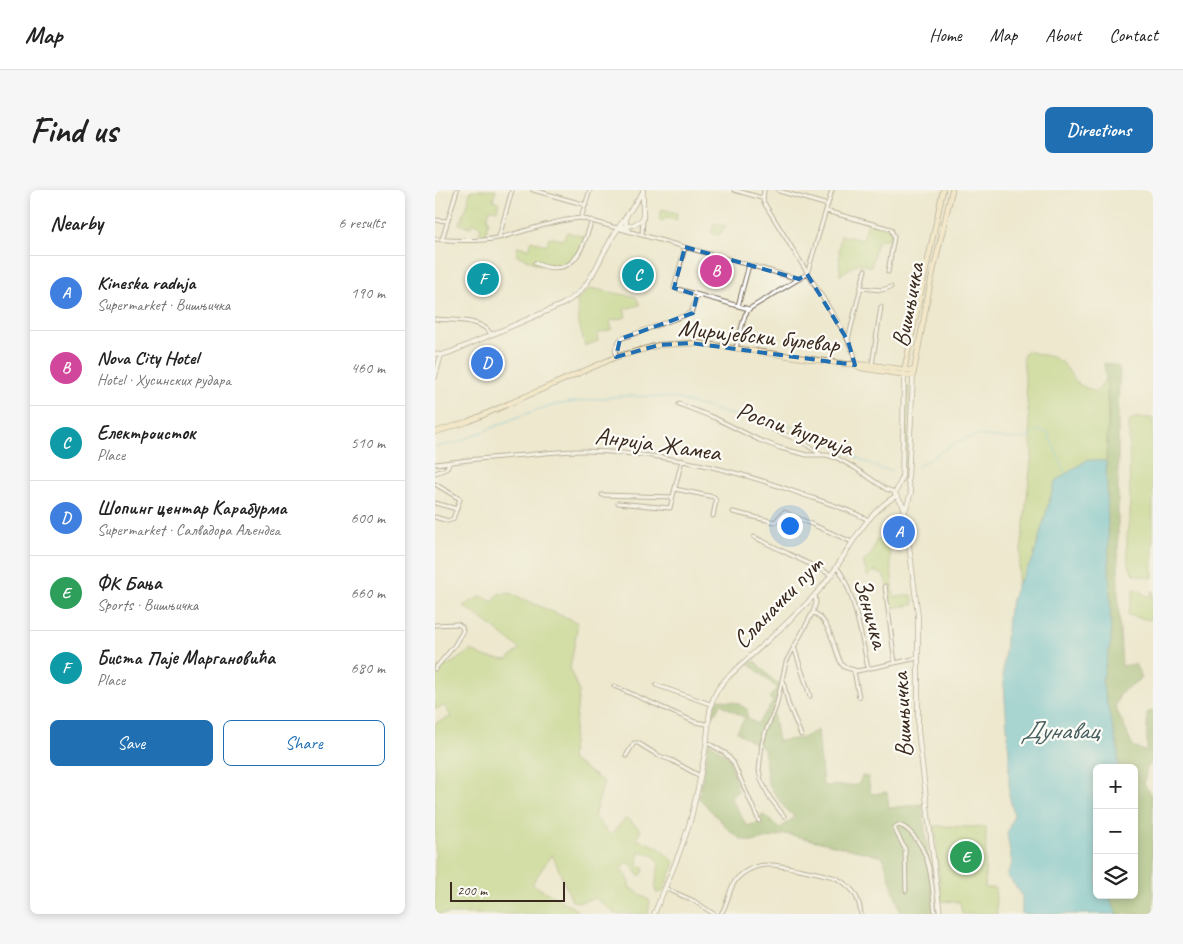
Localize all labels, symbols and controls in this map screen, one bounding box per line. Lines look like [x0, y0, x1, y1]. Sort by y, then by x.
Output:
text: Map [25, 20, 62, 50]
text: Home [929, 24, 962, 46]
text: Map [990, 24, 1017, 46]
text: About [1045, 24, 1081, 46]
text: Contact [1109, 24, 1158, 46]
button: Directions [1045, 107, 1153, 153]
text: Find us [30, 108, 117, 153]
text: Nearby [50, 210, 103, 236]
text: 6 results [338, 213, 385, 233]
pin: B [700, 252, 732, 290]
pin: C [622, 256, 654, 294]
street label: Вишњичка [884, 258, 932, 350]
pin: F [467, 260, 499, 298]
text: Kineska radnja [97, 271, 195, 295]
text: A [62, 283, 70, 303]
text: 190 m [351, 283, 385, 303]
text: Supermarket · Вишњичка [97, 295, 230, 315]
street label: Миријевски булевар [677, 312, 843, 361]
pin: D [471, 344, 503, 382]
text: Nova City Hotel [97, 346, 199, 370]
text: B [62, 358, 70, 378]
text: 460 m [351, 358, 385, 378]
text: Hotel · Хусинских рудара [97, 370, 231, 390]
street label: Роспи ћуприја [732, 394, 860, 465]
street label: Анрија Жамеа [593, 419, 725, 469]
text: Електроисток [97, 421, 195, 445]
text: C [62, 433, 70, 453]
text: 510 m [351, 433, 385, 453]
text: Place [97, 445, 125, 465]
text: Шопинг центар Карабурма [97, 496, 287, 520]
text: D [61, 508, 71, 528]
text: 600 m [351, 508, 385, 528]
your location [777, 513, 803, 539]
pin: A [883, 513, 915, 551]
text: Supermarket · Салвадора Аљендеа [97, 520, 280, 540]
street label: Сланачки пут [726, 548, 831, 655]
text: ФК Бања [97, 571, 161, 595]
street label: Зеничка [846, 574, 897, 654]
text: E [62, 583, 70, 603]
text: 660 m [351, 583, 385, 603]
text: Sports · Вишњичка [97, 595, 198, 615]
text: Биста Паје Маргановића [97, 646, 275, 670]
text: F [62, 658, 70, 678]
text: 680 m [351, 658, 385, 678]
text: Place [97, 670, 125, 690]
street label: Вишњичка [884, 670, 920, 758]
water label: Дунавац [1020, 714, 1101, 747]
button: Save [50, 720, 213, 766]
button: Share [223, 720, 385, 766]
map controls [1093, 764, 1138, 899]
button: + [1093, 764, 1138, 809]
button: − [1093, 809, 1138, 854]
pin: E [950, 838, 982, 876]
button: layers [1093, 854, 1138, 899]
scale bar [450, 879, 565, 902]
text: 200 m [457, 882, 487, 899]

